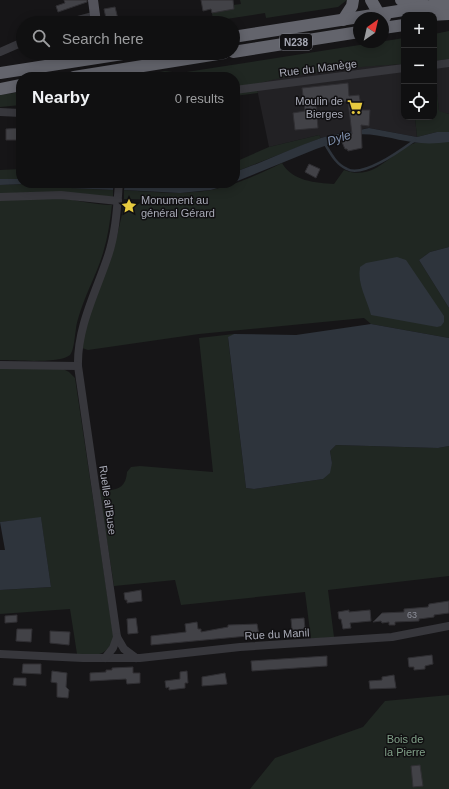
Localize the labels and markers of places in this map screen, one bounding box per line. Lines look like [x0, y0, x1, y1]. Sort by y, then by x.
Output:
place label: Moulin de Bierges [295, 95, 344, 120]
supermarket icon: Moulin de Bierges [346, 98, 364, 116]
place label: Monument au général Gérard [141, 194, 215, 219]
place icon: Monument au général Gérard [120, 197, 138, 215]

